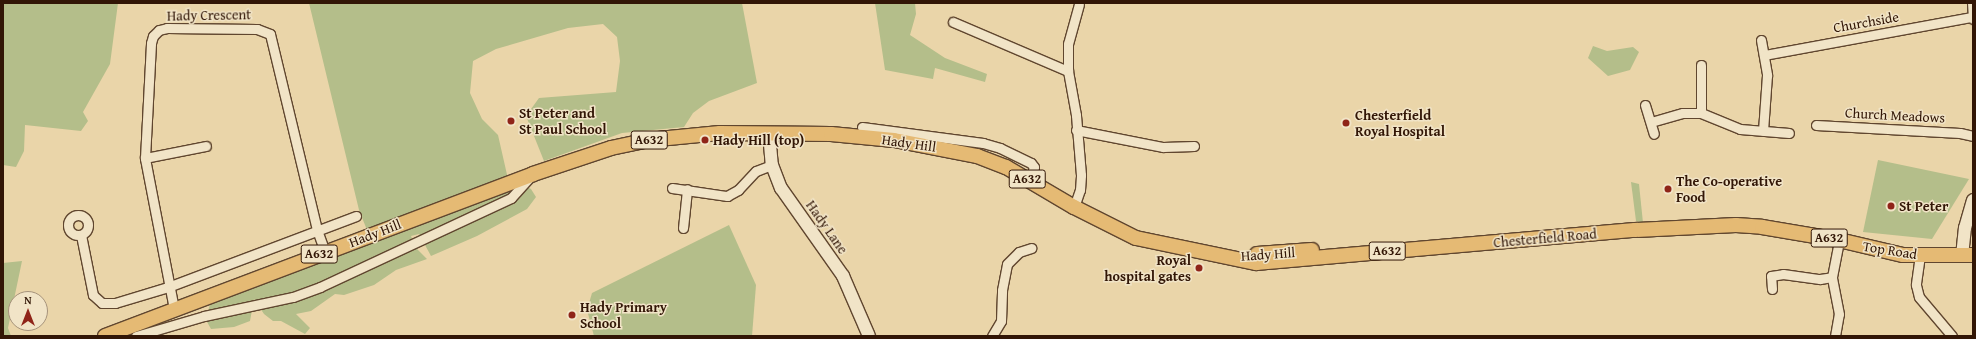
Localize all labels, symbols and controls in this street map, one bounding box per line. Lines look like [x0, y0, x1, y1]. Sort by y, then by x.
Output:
street label: Hady Crescent [167, 6, 251, 24]
street label: Churchside [1832, 8, 1900, 36]
street label: Church Meadows [1845, 104, 1945, 126]
place label: St Peter and St Paul School [519, 105, 607, 138]
place label: Chesterfield Royal Hospital [1355, 107, 1445, 140]
marker: St Peter and St Paul School [506, 116, 516, 126]
marker: Chesterfield Royal Hospital [1340, 117, 1352, 129]
road number: A632 [630, 129, 668, 151]
street label: Hady Hill [881, 131, 937, 155]
place label: Hady Hill (top) [713, 132, 804, 148]
marker: Hady Hill (top) [700, 135, 710, 145]
road number: A632 [1008, 168, 1046, 190]
place label: The Co-operative Food [1676, 173, 1782, 206]
marker: The Co-operative Food [1663, 184, 1673, 194]
street label: Hady Lane [803, 197, 851, 257]
place label: St Peter [1899, 198, 1948, 214]
marker: St Peter [1886, 201, 1896, 211]
street label: Hady Hill [347, 215, 403, 251]
street label: Chesterfield Road [1493, 225, 1597, 251]
road number: A632 [1810, 227, 1848, 249]
street label: Top Road [1862, 237, 1918, 263]
road number: A632 [1368, 240, 1406, 262]
road number: A632 [300, 243, 338, 265]
street label: Hady Hill [1240, 244, 1296, 264]
place label: Royal hospital gates [1104, 252, 1191, 284]
marker: Royal hospital gates [1194, 263, 1204, 273]
north arrow [8, 291, 48, 331]
text: N [24, 292, 32, 308]
place label: Hady Primary School [580, 299, 667, 332]
marker: Hady Primary School [567, 310, 577, 320]

